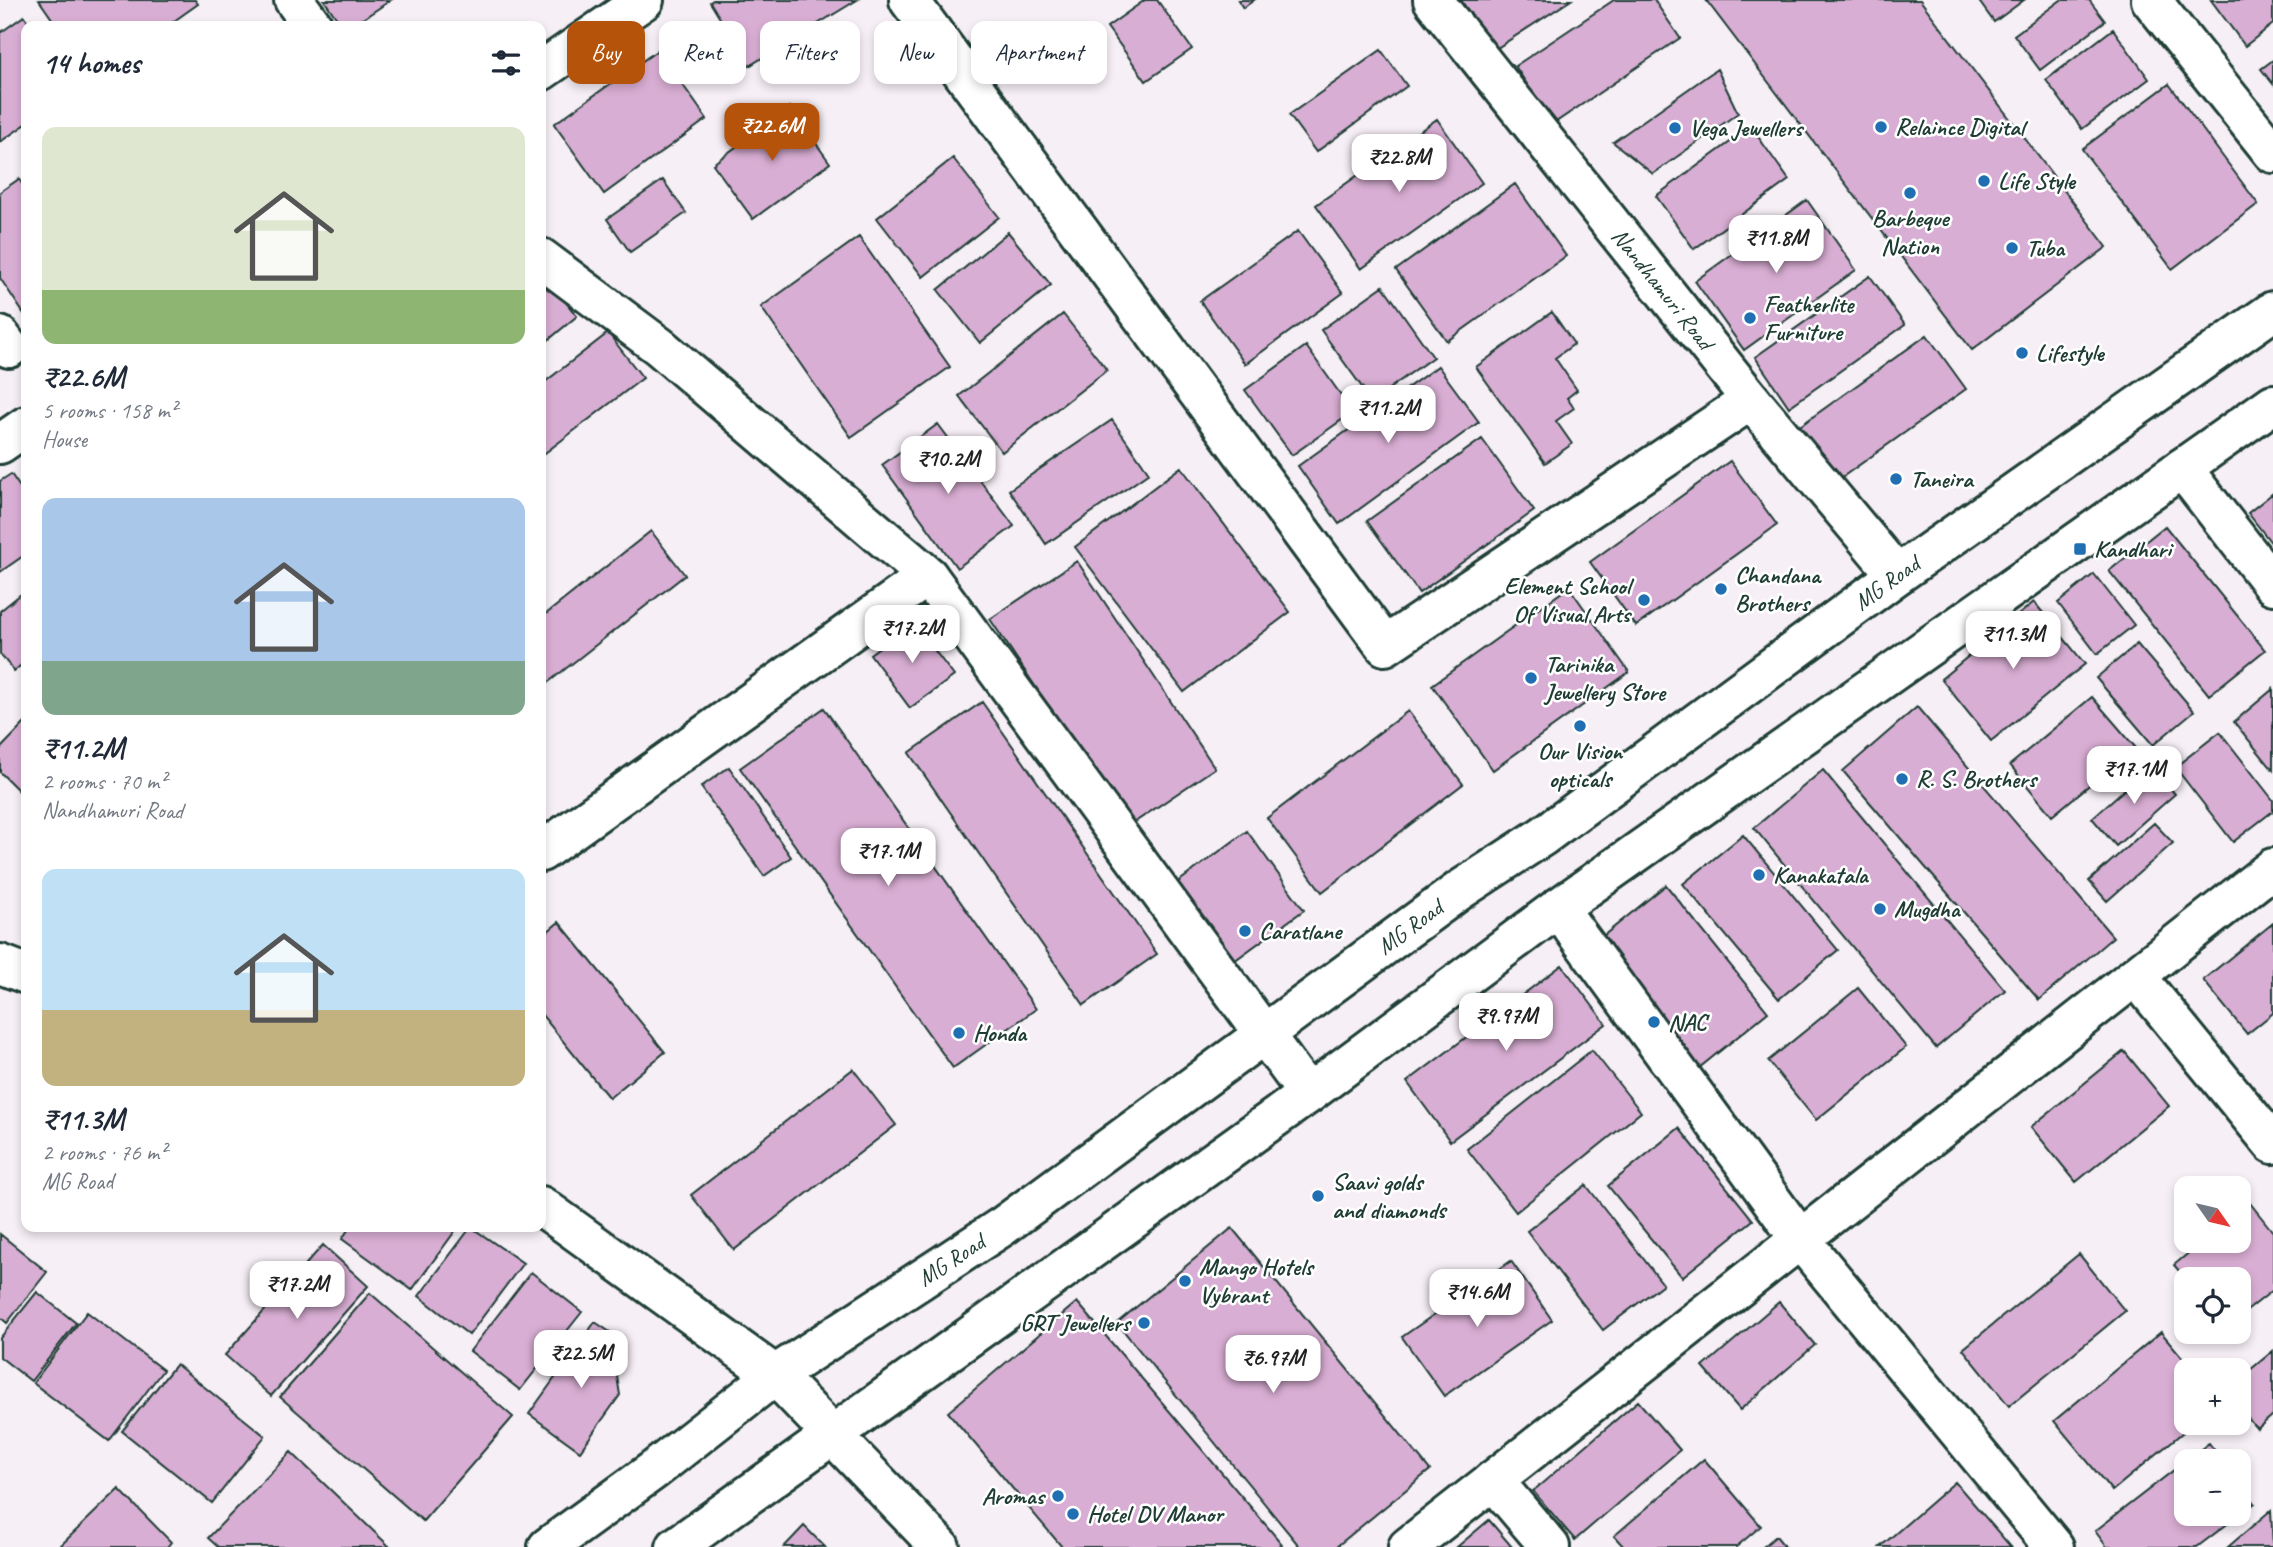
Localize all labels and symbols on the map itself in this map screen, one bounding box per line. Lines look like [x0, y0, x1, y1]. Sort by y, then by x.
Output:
pin: ₹22.6M [715, 104, 829, 163]
place label: Relaince Digital [1895, 112, 2029, 142]
place label: Vega Jewellers [1689, 113, 1805, 143]
marker: Relaince Digital [1873, 119, 1889, 135]
marker: Vega Jewellers [1667, 120, 1683, 136]
pin: ₹22.8M [1342, 134, 1456, 194]
place label: Life Style [1998, 166, 2077, 196]
marker: Life Style [1976, 173, 1992, 189]
marker: Barbeque Nation [1902, 185, 1918, 201]
place label: Barbeque Nation [1872, 203, 1950, 261]
pin: ₹11.8M [1719, 216, 1833, 275]
street label: Nandhamuri Road [1605, 222, 1722, 359]
place label: Tuba [2026, 233, 2066, 263]
marker: Tuba [2004, 240, 2020, 256]
place label: Featherlite Furniture [1764, 289, 1855, 347]
marker: Featherlite Furniture [1742, 310, 1758, 326]
place label: Lifestyle [2036, 338, 2105, 368]
marker: Lifestyle [2014, 345, 2030, 361]
pin: ₹11.2M [1331, 386, 1445, 445]
pin: ₹10.2M [891, 436, 1005, 496]
place label: Taneira [1910, 464, 1975, 494]
marker: Taneira [1888, 471, 1904, 487]
place label: Kandhari [2094, 534, 2174, 564]
marker: Kandhari [2072, 541, 2088, 557]
street label: MG Road [1848, 547, 1928, 617]
place label: Chandana Brothers [1735, 560, 1822, 618]
place label: Element School Of Visual Arts [1504, 571, 1635, 629]
marker: Chandana Brothers [1713, 581, 1729, 597]
marker: Element School Of Visual Arts [1636, 592, 1652, 608]
pin: ₹17.2M [855, 606, 969, 665]
pin: ₹11.3M [1956, 612, 2070, 671]
place label: Tarinika Jewellery Store [1543, 649, 1667, 707]
marker: Tarinika Jewellery Store [1523, 670, 1539, 686]
marker: Our Vision opticals [1572, 718, 1588, 734]
place label: Our Vision opticals [1538, 736, 1624, 794]
pin: ₹17.1M [2077, 746, 2191, 806]
place label: R. S. Brothers [1916, 764, 2039, 794]
marker: R. S. Brothers [1894, 771, 1910, 787]
pin: ₹17.1M [831, 828, 945, 888]
place label: Kanakatala [1773, 860, 1870, 890]
marker: Kanakatala [1751, 867, 1767, 883]
street label: MG Road [1371, 891, 1451, 961]
place label: Mugdha [1894, 894, 1962, 924]
marker: Mugdha [1872, 901, 1888, 917]
place label: Caratlane [1259, 916, 1343, 946]
marker: Caratlane [1237, 923, 1253, 939]
pin: ₹9.97M [1449, 993, 1563, 1053]
place label: NAC [1668, 1007, 1710, 1037]
marker: NAC [1646, 1014, 1662, 1030]
place label: Honda [973, 1018, 1028, 1048]
marker: Honda [951, 1025, 967, 1041]
place label: Saavi golds and diamonds [1332, 1167, 1448, 1225]
north arrow [2174, 1176, 2250, 1253]
marker: Saavi golds and diamonds [1310, 1188, 1326, 1204]
street label: MG Road [912, 1225, 993, 1293]
place label: Mango Hotels Vybrant [1199, 1252, 1315, 1310]
pin: ₹17.2M [240, 1262, 354, 1321]
pin: ₹14.6M [1420, 1270, 1534, 1329]
marker: Mango Hotels Vybrant [1177, 1273, 1193, 1289]
place label: GRT Jewellers [1020, 1308, 1133, 1338]
marker: GRT Jewellers [1136, 1315, 1152, 1331]
pin: ₹22.5M [524, 1330, 638, 1390]
pin: ₹6.97M [1216, 1336, 1330, 1395]
place label: Aromas [982, 1481, 1047, 1511]
marker: Aromas [1050, 1488, 1066, 1504]
place label: Hotel DV Manor [1087, 1499, 1225, 1529]
marker: Hotel DV Manor [1065, 1506, 1081, 1522]

